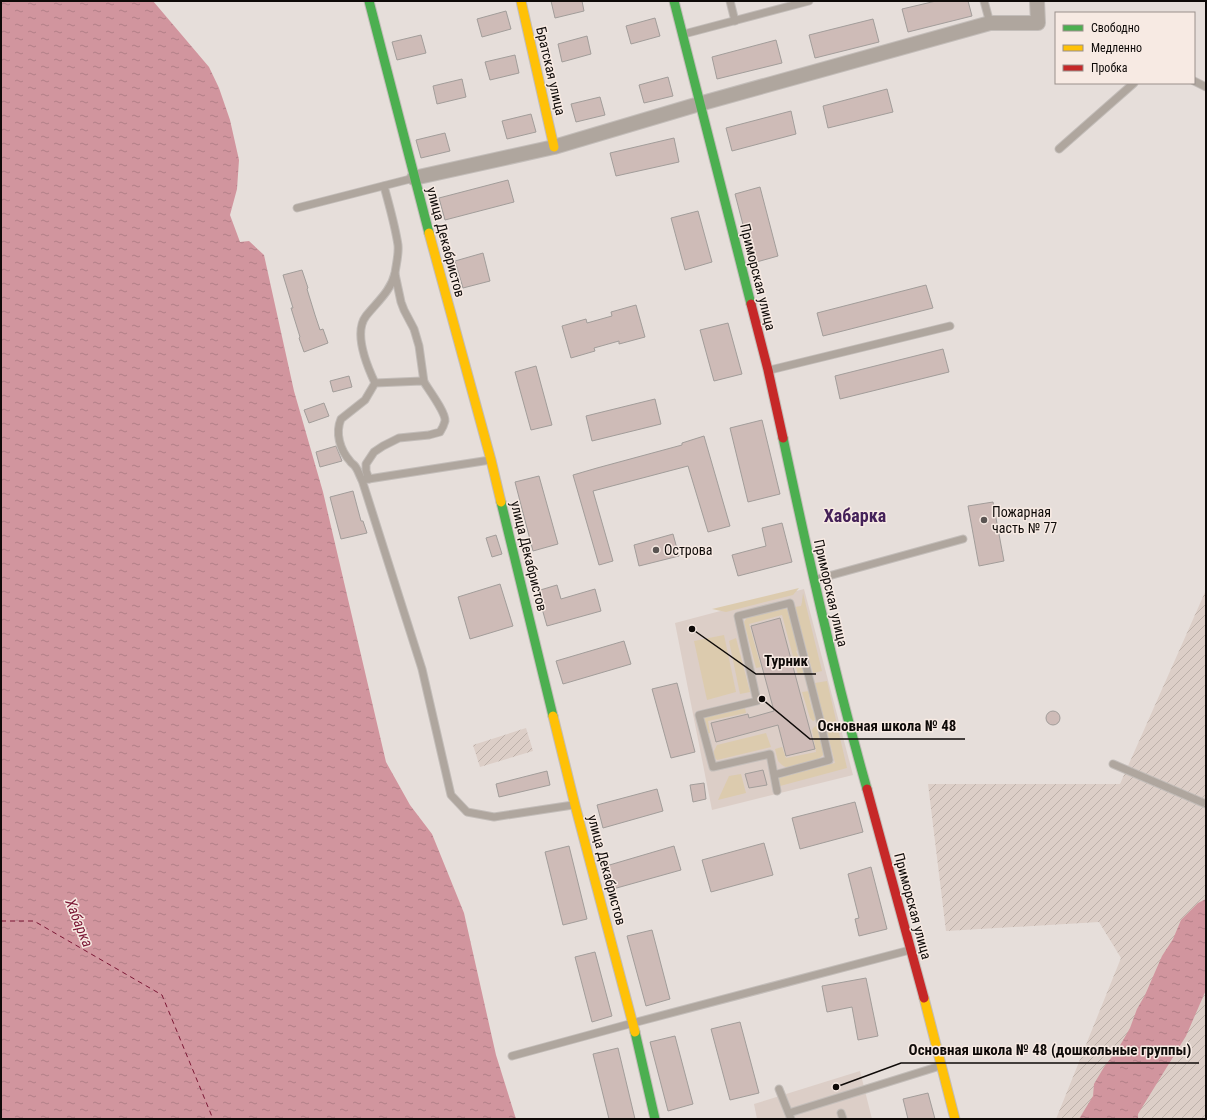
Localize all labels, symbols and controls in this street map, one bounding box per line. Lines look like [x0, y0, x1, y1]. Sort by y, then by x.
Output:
legend [1055, 12, 1195, 84]
text: Свободно [1091, 21, 1140, 35]
street label: Братская улица [533, 25, 569, 117]
text: Медленно [1091, 41, 1142, 55]
text: Пробка [1091, 61, 1128, 75]
street label: улица Декабристов [424, 185, 468, 299]
street label: Приморская улица [737, 222, 779, 332]
street label: улица Декабристов [508, 499, 550, 613]
place label: Пожарная часть № 77 [992, 504, 1057, 536]
district label: Хабарка [824, 505, 886, 526]
marker: Пожарная часть № 77 [979, 515, 989, 525]
street label: Приморская улица [811, 538, 851, 648]
place label: Острова [664, 542, 713, 558]
marker: Острова [651, 545, 661, 555]
callout: Турник [756, 647, 816, 674]
text: Турник [764, 652, 809, 670]
callout: Основная школа № 48 [810, 712, 965, 739]
text: Основная школа № 48 [818, 717, 956, 735]
street label: улица Декабристов [585, 813, 629, 927]
street label: Приморская улица [891, 851, 935, 961]
water label: Хабарка [61, 895, 97, 950]
callout: Основная школа № 48 (дошкольные группы) [901, 1036, 1199, 1063]
text: Основная школа № 48 (дошкольные группы) [909, 1041, 1192, 1059]

